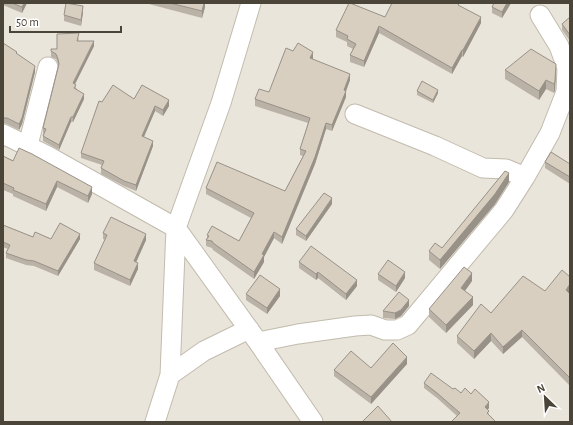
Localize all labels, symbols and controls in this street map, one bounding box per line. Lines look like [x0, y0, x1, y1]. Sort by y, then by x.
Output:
scale bar [10, 8, 121, 34]
text: 50 m [16, 16, 39, 28]
north arrow [525, 377, 565, 417]
text: N [535, 382, 547, 395]

